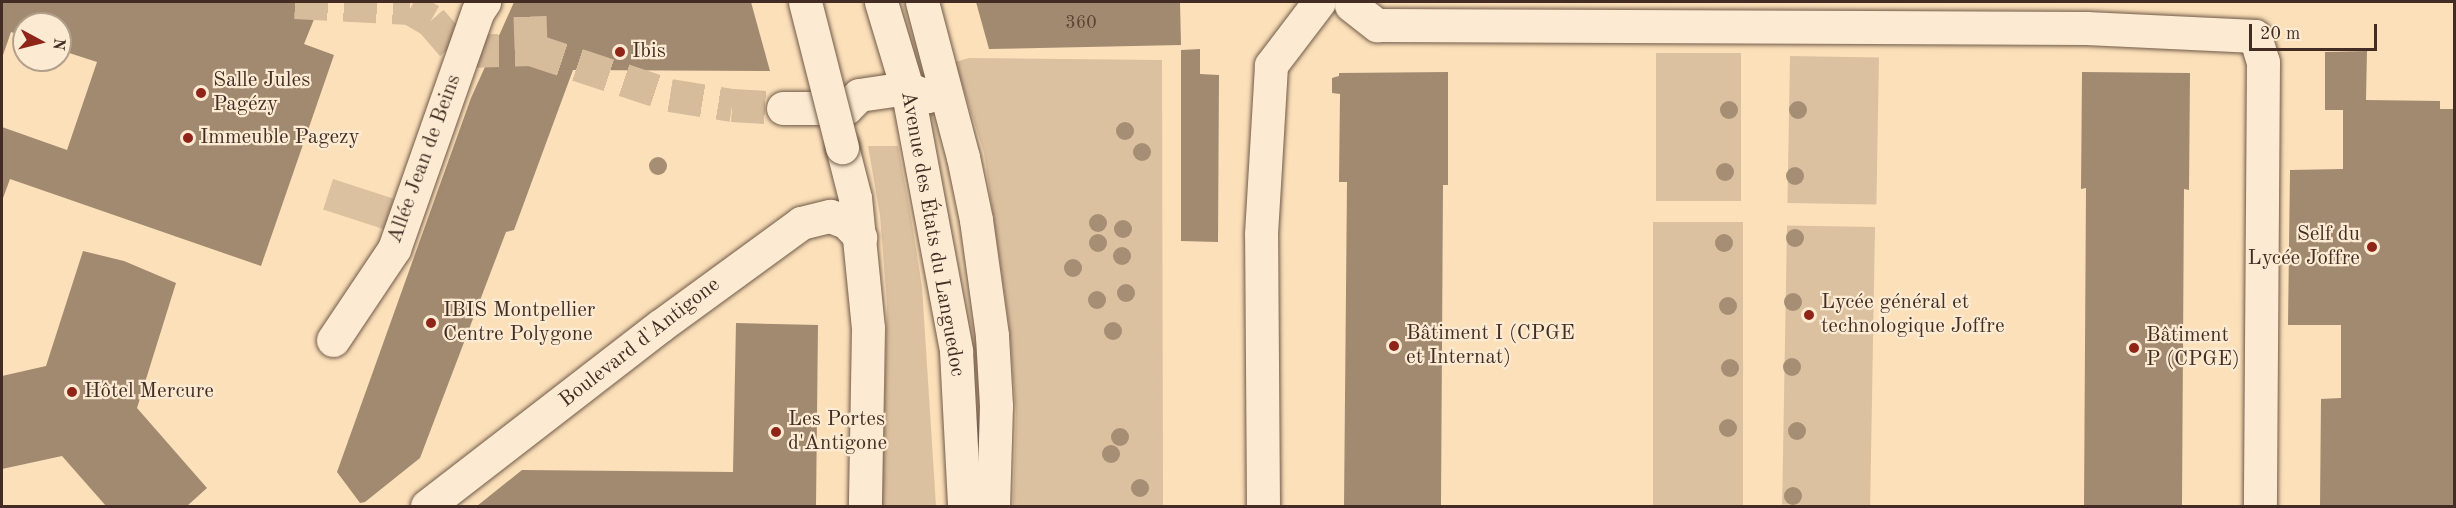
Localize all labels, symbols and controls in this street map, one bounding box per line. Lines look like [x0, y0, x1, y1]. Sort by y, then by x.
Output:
north arrow [12, 12, 72, 72]
house number: 360 [1065, 12, 1097, 34]
scale bar [2252, 12, 2380, 50]
text: 20 m [2260, 25, 2300, 43]
text: N [49, 37, 67, 51]
place label: Ibis [632, 39, 666, 65]
marker: Ibis [613, 45, 627, 59]
place label: Salle Jules Pagézy [213, 68, 310, 118]
street label: Allée Jean de Beins [383, 71, 467, 247]
marker: Salle Jules Pagézy [194, 86, 208, 100]
street label: Avenue des États du Languedoc [894, 89, 970, 379]
place label: Immeuble Pagezy [200, 125, 360, 151]
marker: Immeuble Pagezy [181, 131, 195, 145]
place label: Self du Lycée Joffre [2248, 222, 2360, 272]
marker: Self du Lycée Joffre [2365, 240, 2379, 254]
street label: Boulevard d'Antigone [555, 272, 725, 414]
place label: Lycée général et technologique Joffre [1821, 290, 2005, 340]
place label: IBIS Montpellier Centre Polygone [443, 298, 595, 348]
marker: Lycée général et technologique Joffre [1802, 308, 1816, 322]
marker: IBIS Montpellier Centre Polygone [424, 316, 438, 330]
place label: Bâtiment I (CPGE et Internat) [1406, 321, 1575, 371]
place label: Bâtiment P (CPGE) [2146, 323, 2240, 373]
marker: Bâtiment I (CPGE et Internat) [1387, 339, 1401, 353]
marker: Bâtiment P (CPGE) [2127, 341, 2141, 355]
place label: Hôtel Mercure [84, 379, 214, 405]
marker: Hôtel Mercure [65, 385, 79, 399]
place label: Les Portes d'Antigone [788, 407, 887, 457]
marker: Les Portes d'Antigone [769, 425, 783, 439]

